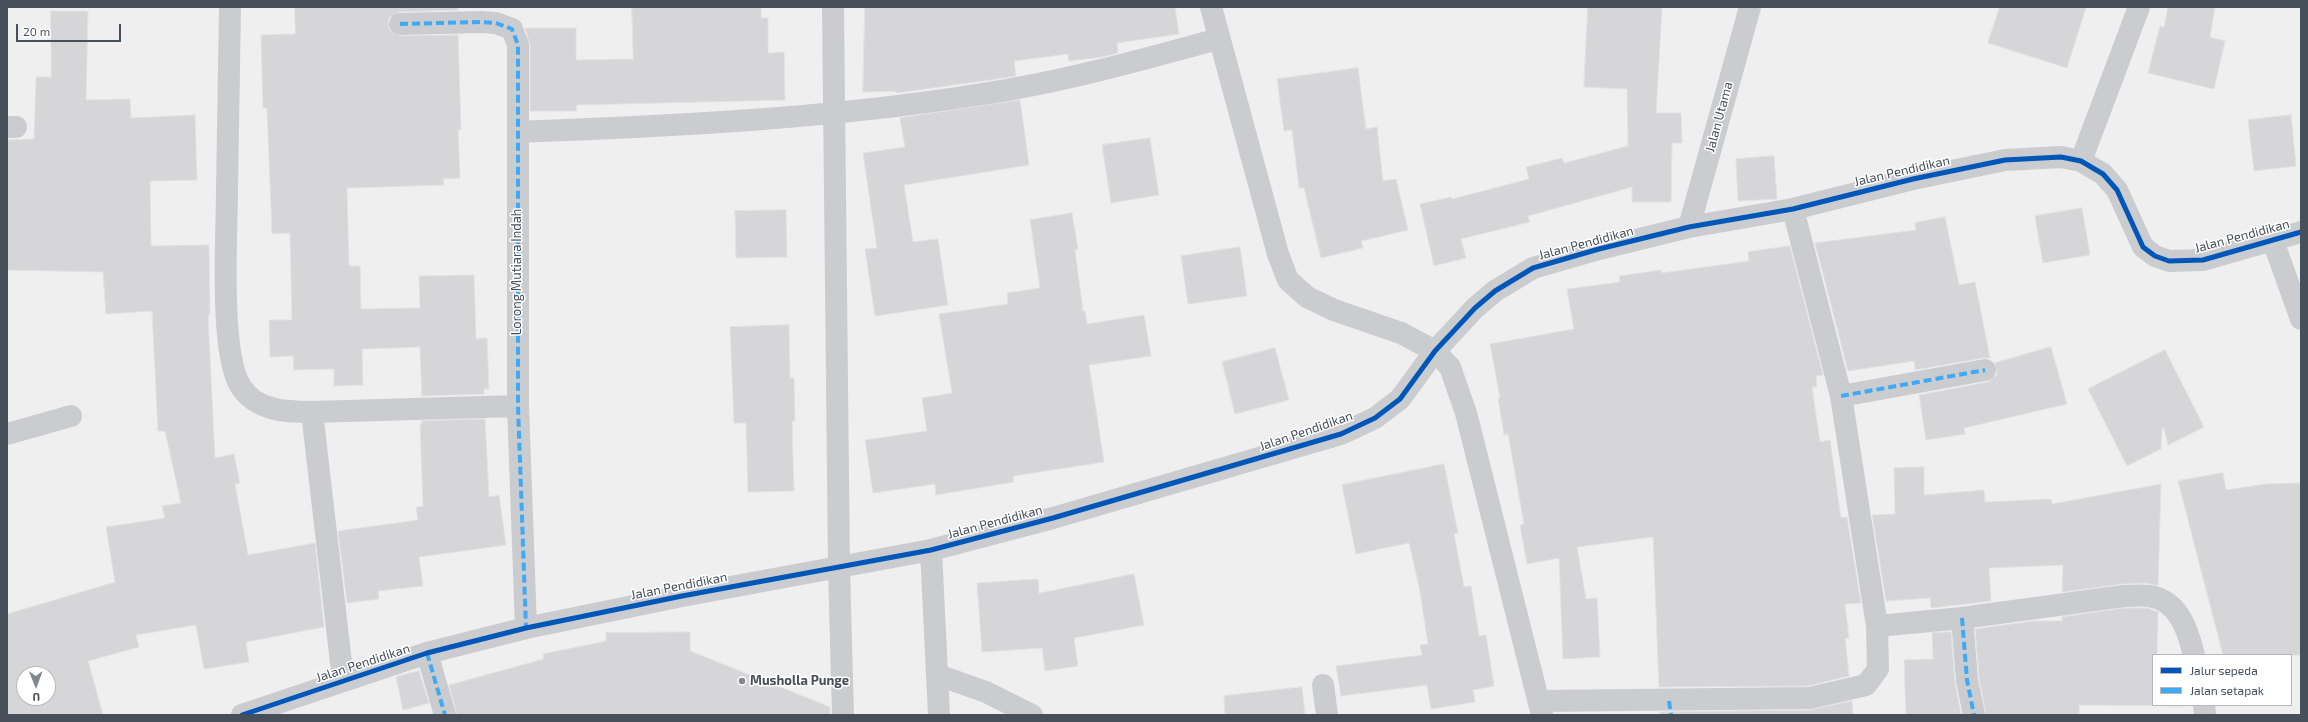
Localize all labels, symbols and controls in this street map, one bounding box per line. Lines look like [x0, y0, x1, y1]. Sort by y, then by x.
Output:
scale bar [18, 16, 123, 42]
text: 20 m [23, 24, 50, 38]
street label: Jalan Utama [1702, 80, 1736, 154]
street label: Jalan Pendidikan [1853, 152, 1951, 190]
street label: Lorong Mutiara Indah [509, 209, 525, 335]
street label: Jalan Pendidikan [2193, 216, 2291, 256]
street label: Jalan Pendidikan [1537, 223, 1635, 263]
street label: Jalan Pendidikan [1257, 408, 1355, 454]
street label: Jalan Pendidikan [946, 502, 1044, 542]
street label: Jalan Pendidikan [630, 569, 728, 603]
street label: Jalan Pendidikan [314, 640, 412, 686]
legend [2152, 654, 2292, 706]
text: Jalur sepeda [2190, 663, 2258, 677]
north arrow [16, 666, 56, 706]
place label: Musholla Punge [750, 673, 849, 689]
marker: Musholla Punge [737, 676, 747, 686]
text: Jalan setapak [2190, 683, 2264, 697]
text: U [32, 691, 40, 704]

